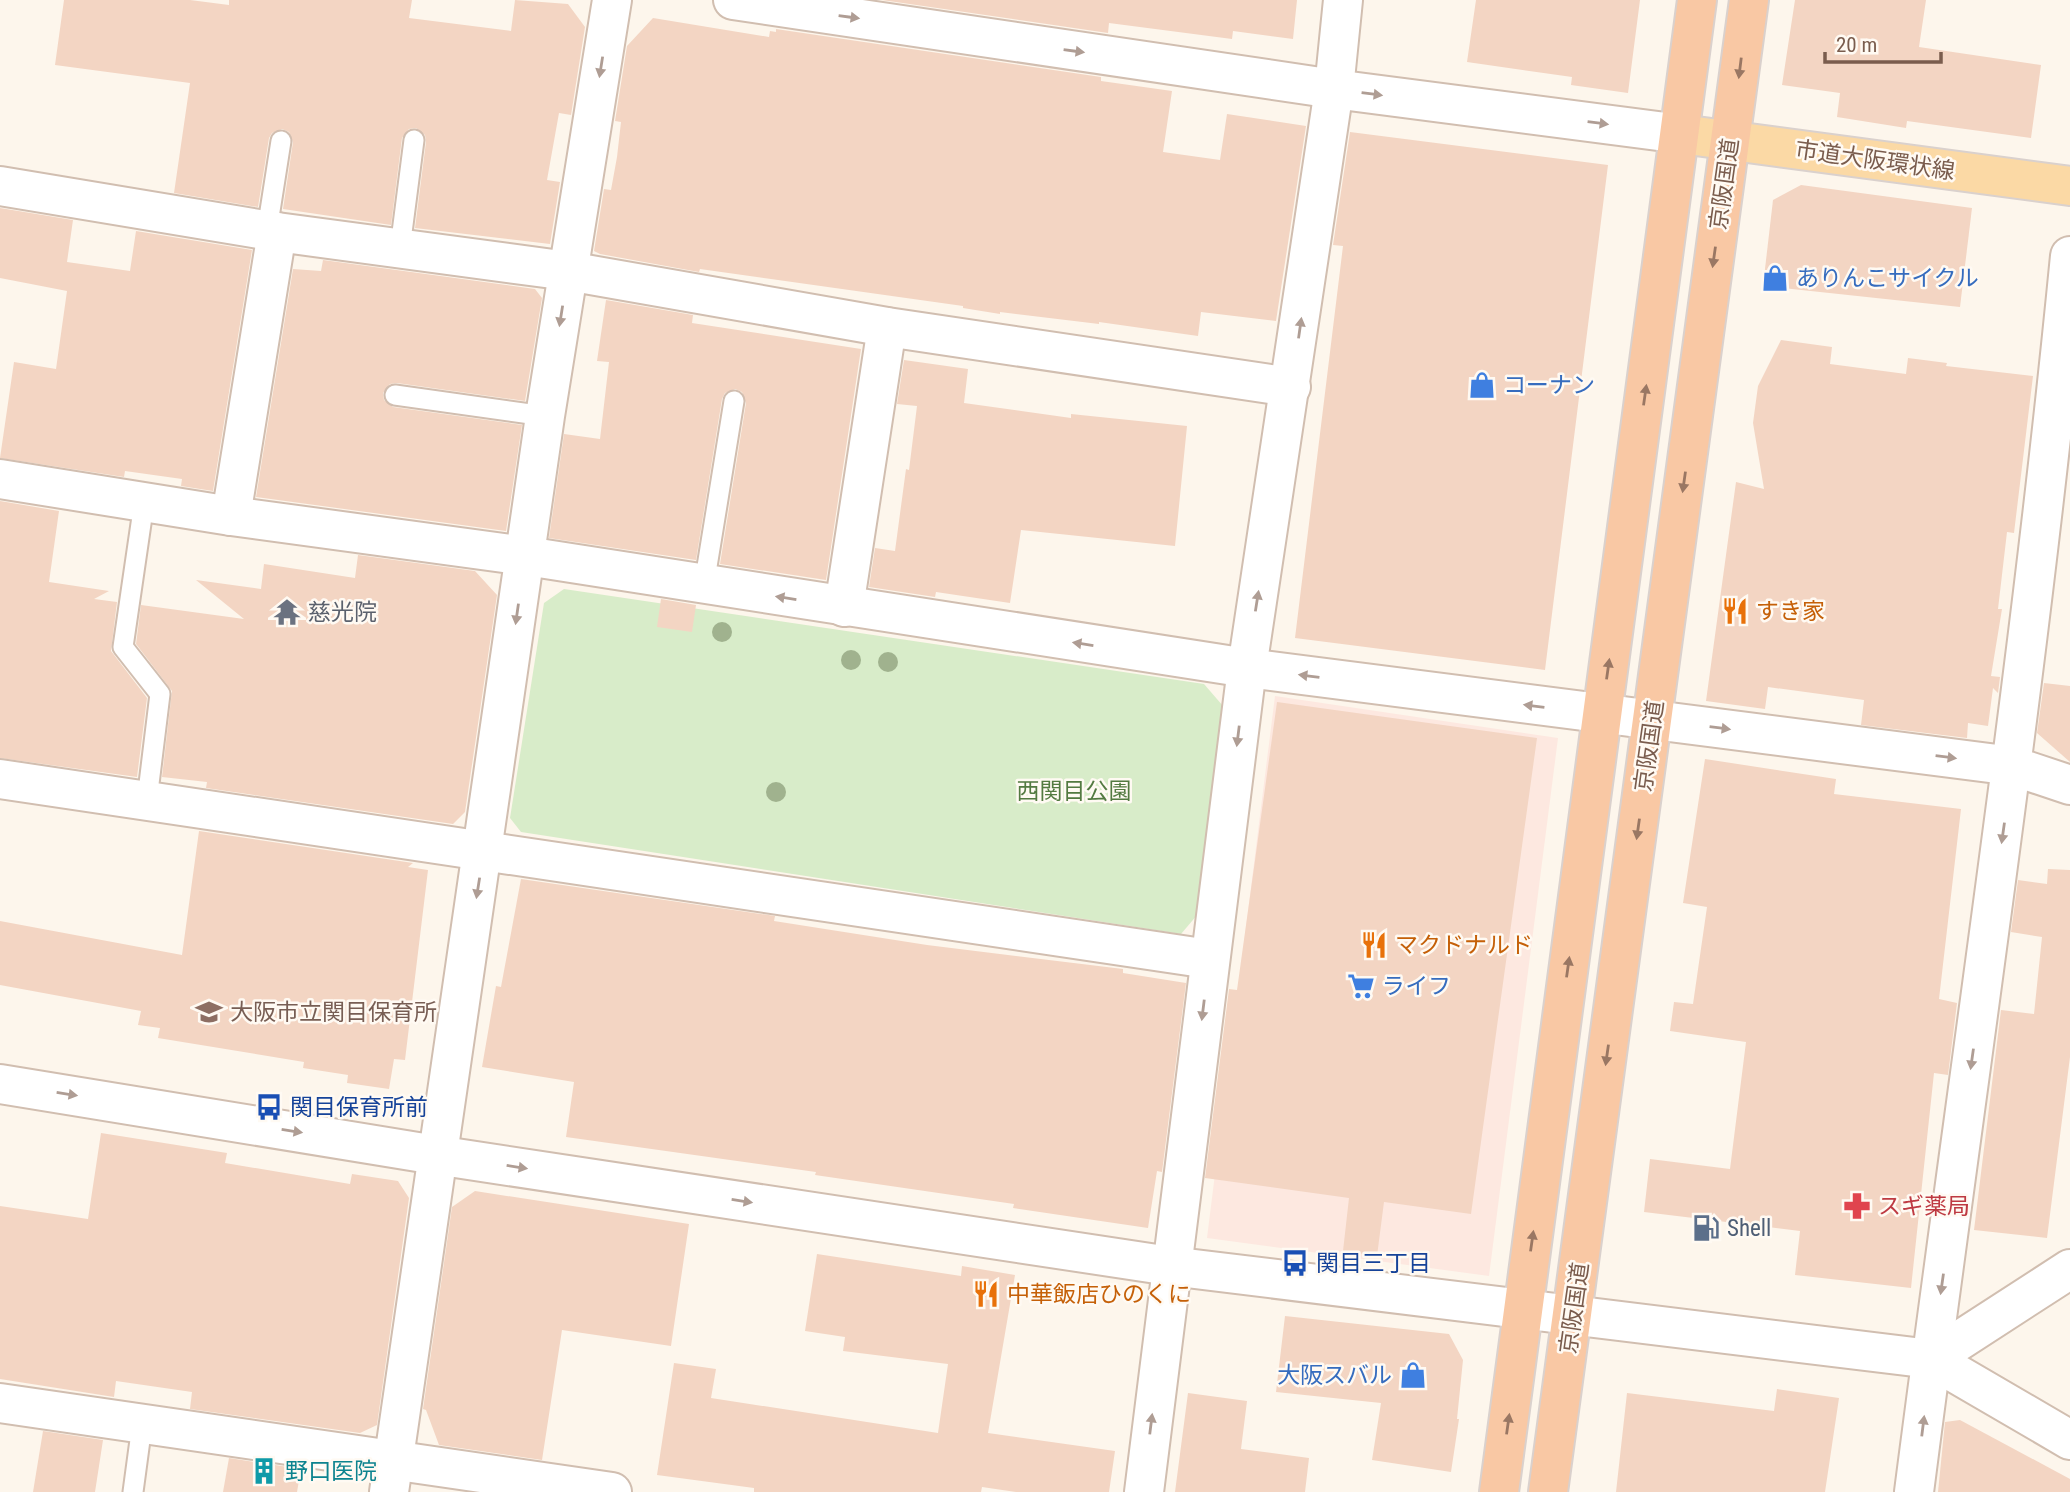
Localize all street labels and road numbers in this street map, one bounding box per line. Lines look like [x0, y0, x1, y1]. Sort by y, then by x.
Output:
street label: 市道大阪環状線 [1793, 136, 1957, 185]
street label: 京阪国道 [1705, 137, 1744, 232]
street label: 京阪国道 [1630, 699, 1669, 794]
street label: 京阪国道 [1555, 1261, 1594, 1356]

